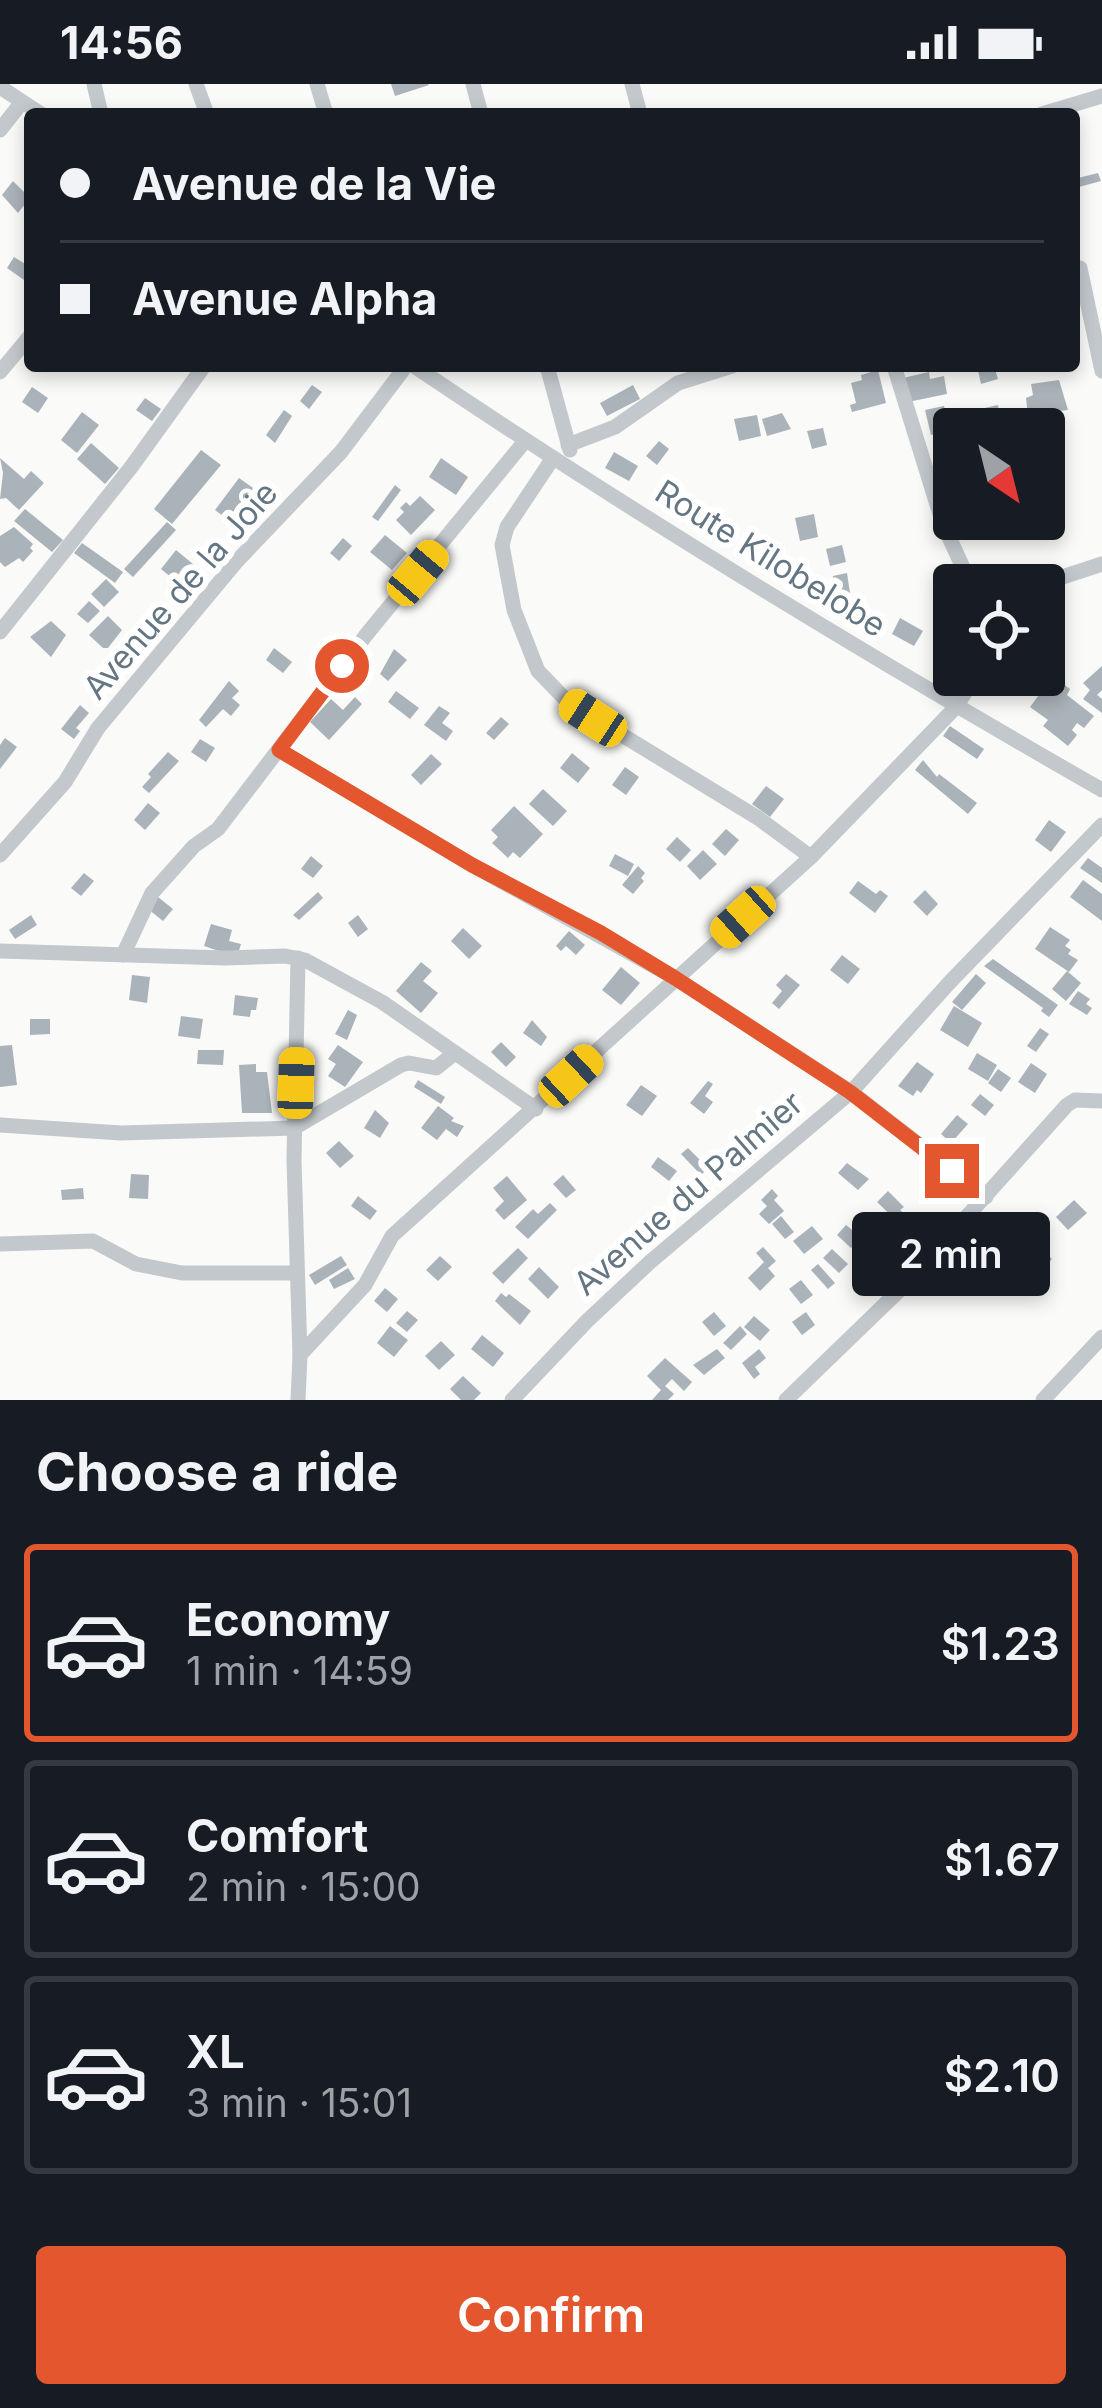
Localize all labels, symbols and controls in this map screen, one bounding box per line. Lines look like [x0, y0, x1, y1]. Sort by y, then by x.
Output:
text: 14:56 [60, 15, 183, 70]
text: Avenue de la Vie [132, 156, 496, 211]
text: Avenue Alpha [132, 271, 437, 326]
north arrow [933, 408, 1065, 540]
map controls [933, 408, 1065, 696]
street label: Route Kilobelobe [648, 471, 894, 645]
street label: Avenue de la Joie [75, 473, 285, 707]
car [381, 534, 455, 612]
button: locate [933, 564, 1065, 696]
route start [315, 639, 369, 693]
car [553, 683, 633, 753]
car [704, 880, 782, 954]
car [532, 1038, 610, 1114]
car [277, 1046, 315, 1120]
street label: Avenue du Palmier [565, 1083, 811, 1303]
route end [925, 1144, 979, 1198]
callout: 2 min [853, 1213, 1051, 1297]
text: 2 min [899, 1230, 1003, 1277]
text: Choose a ride [36, 1439, 398, 1504]
icon: car [42, 1589, 150, 1697]
text: Economy [186, 1592, 390, 1647]
text: $1.23 [941, 1616, 1060, 1671]
text: 1 min · 14:59 [186, 1647, 413, 1694]
icon: car [42, 1805, 150, 1913]
text: Comfort [186, 1808, 368, 1863]
text: $1.67 [944, 1832, 1060, 1887]
text: 2 min · 15:00 [186, 1863, 421, 1910]
icon: car [42, 2021, 150, 2129]
text: XL [186, 2024, 245, 2079]
text: $2.10 [944, 2048, 1060, 2103]
text: 3 min · 15:01 [186, 2079, 412, 2126]
button: Confirm [36, 2246, 1066, 2384]

